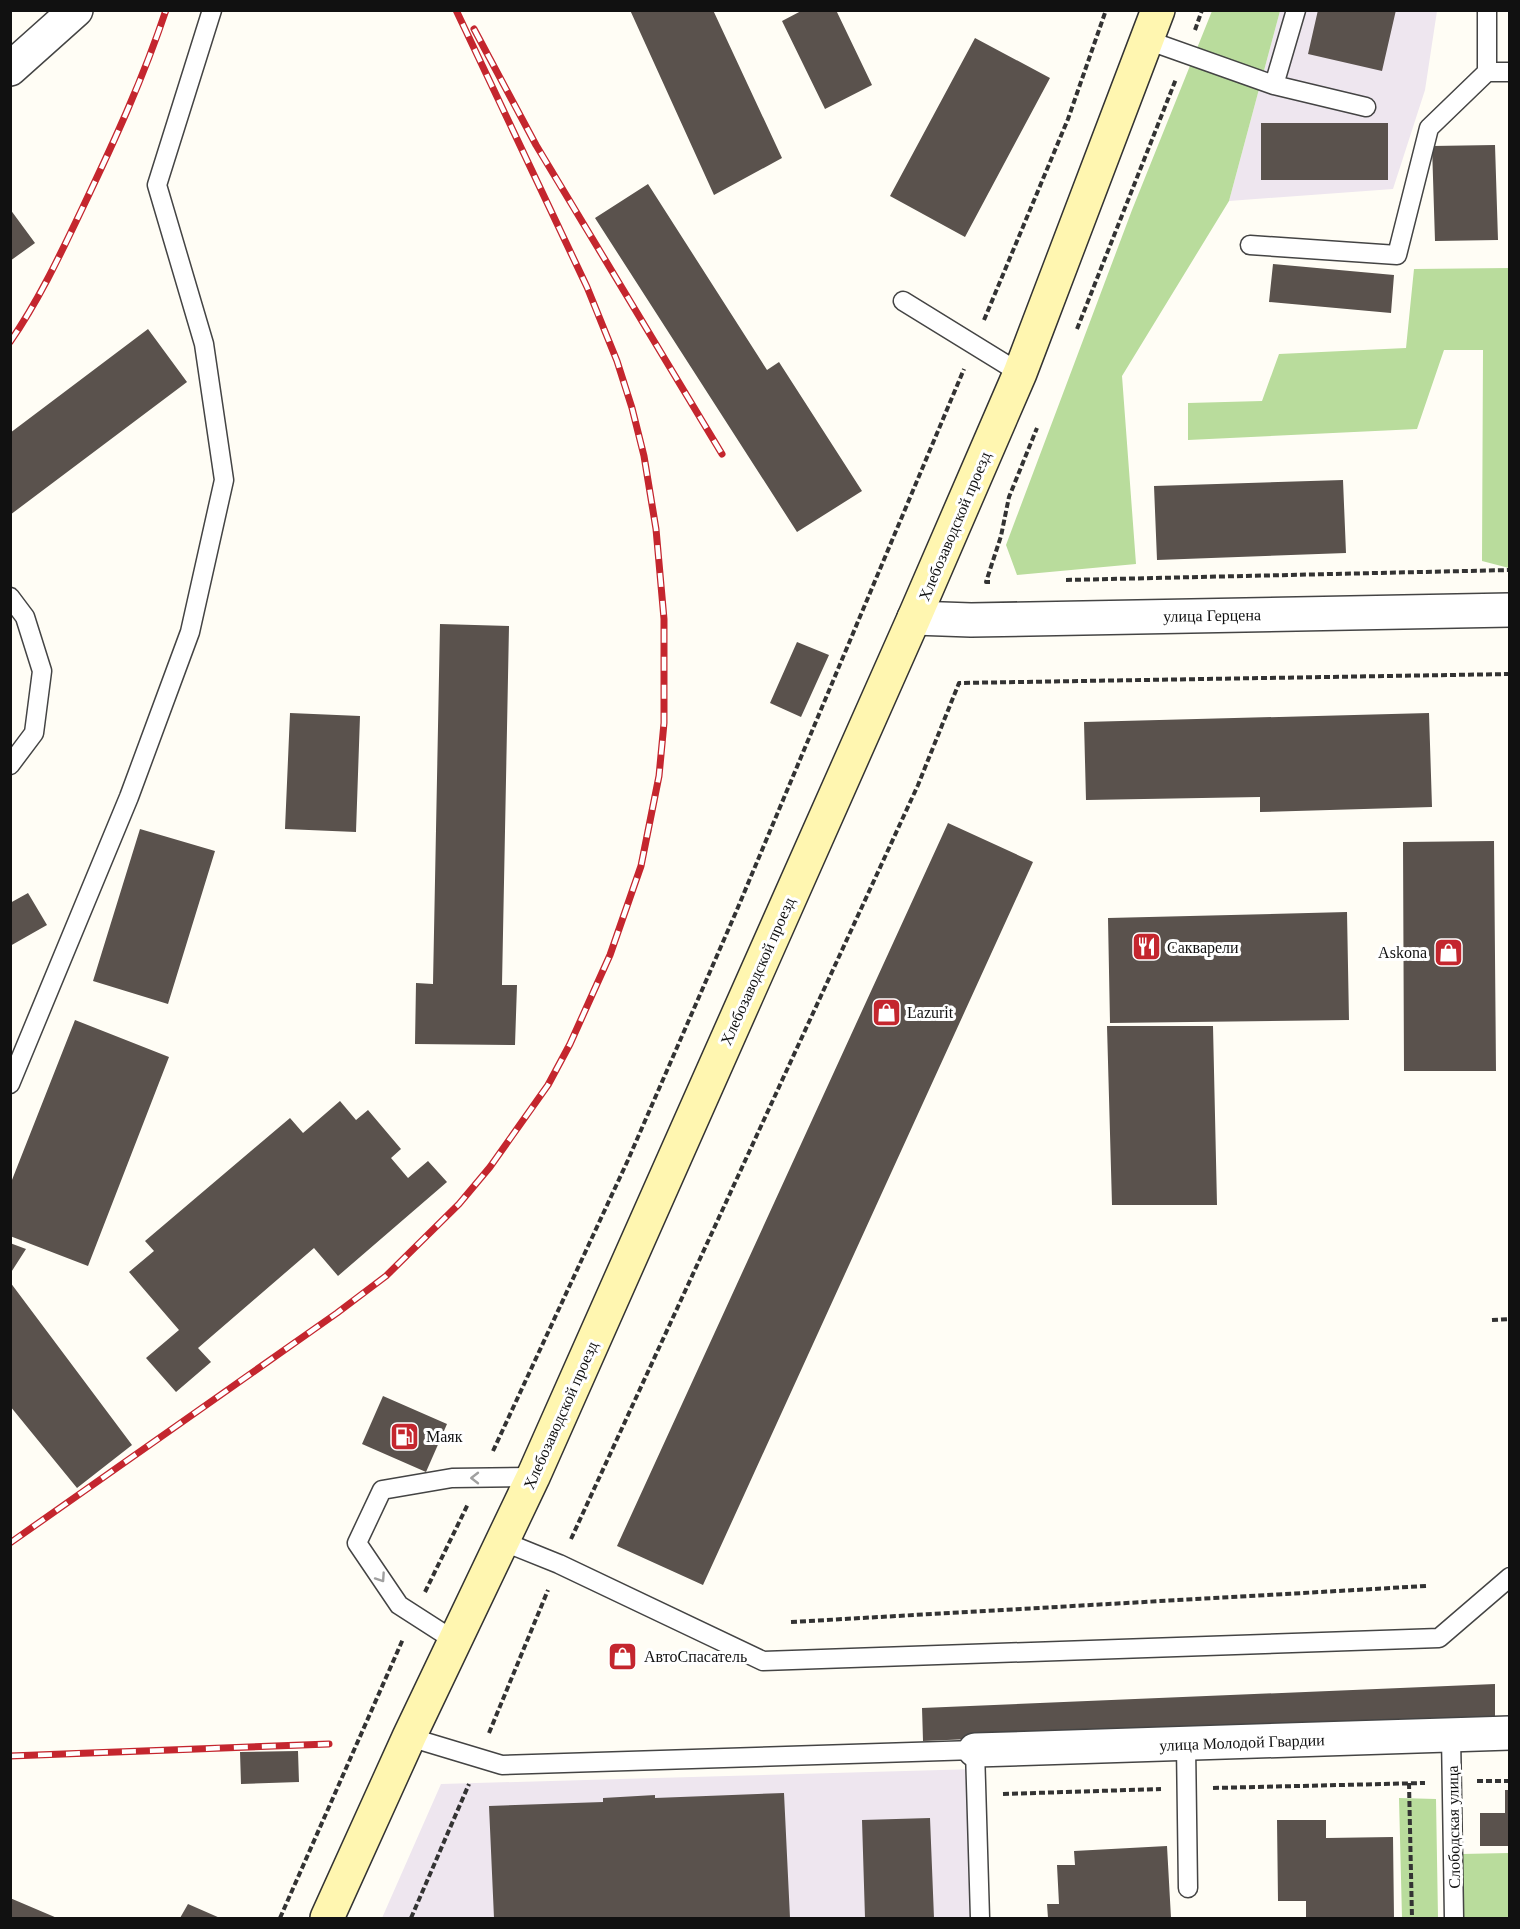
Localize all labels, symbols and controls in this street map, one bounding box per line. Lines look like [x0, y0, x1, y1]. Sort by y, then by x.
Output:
street label: Хлебозаводской проезд [915, 449, 995, 604]
street label: улица Герцена [1163, 606, 1261, 626]
street label: Хлебозаводской проезд [717, 895, 799, 1048]
restaurant icon: Сакварели [1130, 931, 1162, 963]
shop icon: Askona [1432, 936, 1464, 968]
place label: Сакварели [1167, 939, 1239, 957]
place label: Askona [1378, 944, 1427, 961]
shop icon: Lazurit [870, 996, 902, 1028]
place label: Lazurit [907, 1004, 954, 1021]
street label: Хлебозаводской проезд [520, 1339, 602, 1492]
fuel station icon: Маяк [389, 1420, 421, 1452]
place label: Маяк [426, 1428, 463, 1445]
one-way arrow [470, 1472, 479, 1485]
one-way arrow [374, 1571, 385, 1582]
shop icon: АвтоСпасатель [607, 1640, 639, 1672]
place label: АвтоСпасатель [644, 1648, 747, 1665]
street label: улица Молодой Гвардии [1159, 1731, 1325, 1755]
street label: Слободская улица [1444, 1765, 1464, 1889]

